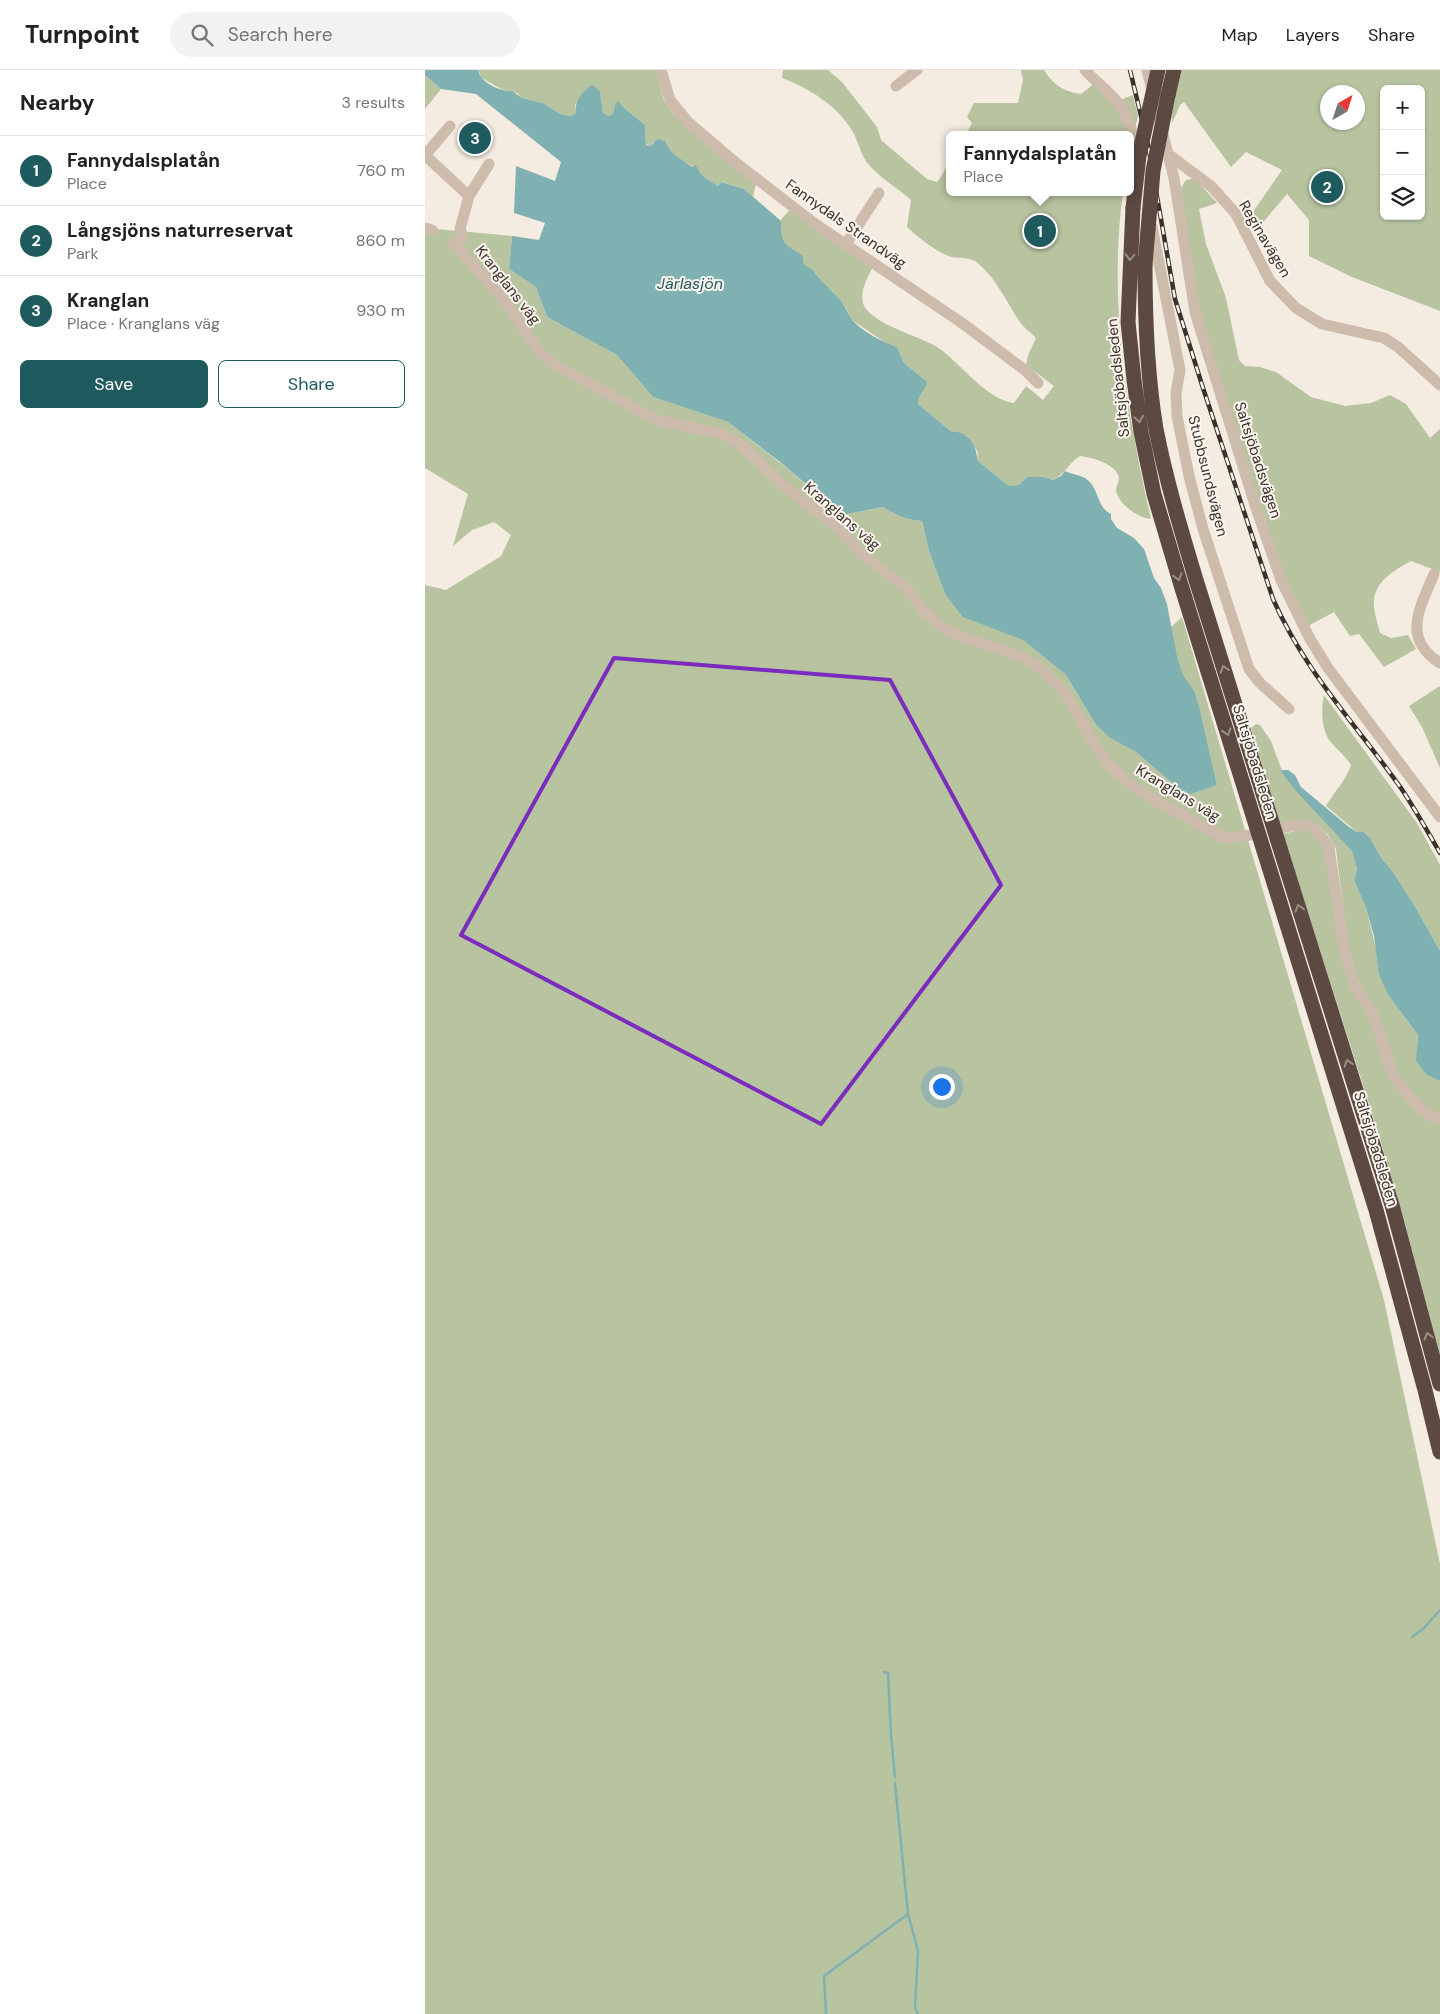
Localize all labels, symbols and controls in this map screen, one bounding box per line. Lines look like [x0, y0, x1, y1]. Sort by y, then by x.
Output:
search box [170, 12, 520, 57]
text: Turnpoint [25, 19, 140, 50]
icon: search [188, 21, 216, 49]
text: Search here [228, 22, 333, 47]
text: Map [1222, 23, 1258, 47]
text: Layers [1286, 23, 1340, 47]
text: Share [1368, 23, 1415, 47]
north arrow [1320, 85, 1365, 130]
map controls [1380, 85, 1425, 220]
button: + [1380, 85, 1425, 130]
text: Nearby [20, 89, 94, 117]
text: 3 results [342, 92, 405, 113]
pin: 3 [459, 119, 491, 157]
button: − [1380, 130, 1425, 175]
popup [946, 131, 1134, 196]
text: Fannydalsplatån [963, 141, 1117, 166]
text: Fannydalsplatån [67, 148, 220, 173]
text: 1 [33, 160, 39, 181]
text: 760 m [357, 160, 405, 181]
text: Place [963, 166, 1003, 187]
pin: 2 [1311, 168, 1343, 206]
text: Place [67, 173, 107, 194]
street label: Fannydals Strandväg [782, 175, 910, 273]
button: layers [1380, 175, 1425, 220]
street label: Reginavägen [1234, 197, 1296, 281]
pin: 1 [1024, 212, 1056, 250]
text: Långsjöns naturreservat [67, 218, 293, 243]
text: 2 [31, 230, 41, 251]
text: 860 m [356, 230, 405, 251]
street label: Kranglans väg [471, 241, 545, 329]
text: Park [67, 243, 99, 264]
one-way arrow [1124, 253, 1135, 261]
water label: Järlasjön [657, 273, 723, 294]
text: Kranglan [67, 288, 149, 313]
text: 3 [31, 300, 41, 321]
text: 930 m [356, 300, 405, 321]
text: Place · Kranglans väg [67, 313, 220, 334]
street label: Saltsjöbadsleden [1102, 318, 1134, 438]
button: Save [20, 360, 208, 408]
button: Share [218, 360, 405, 408]
street label: Saltsjöbadsvägen [1230, 399, 1286, 521]
street label: Stubbsundsvägen [1183, 413, 1233, 539]
one-way arrow [1133, 415, 1144, 423]
street label: Kranglans väg [800, 477, 884, 555]
one-way arrow [1173, 572, 1183, 580]
one-way arrow [1220, 666, 1230, 674]
street label: Saltsjöbadsleden [1228, 702, 1282, 822]
one-way arrow [1221, 727, 1231, 735]
street label: Kranglans väg [1132, 760, 1224, 826]
one-way arrow [1295, 904, 1305, 912]
one-way arrow [1343, 1059, 1353, 1067]
your location [929, 1074, 955, 1100]
street label: Saltsjöbadsleden [1349, 1089, 1403, 1209]
one-way arrow [1423, 1333, 1433, 1341]

